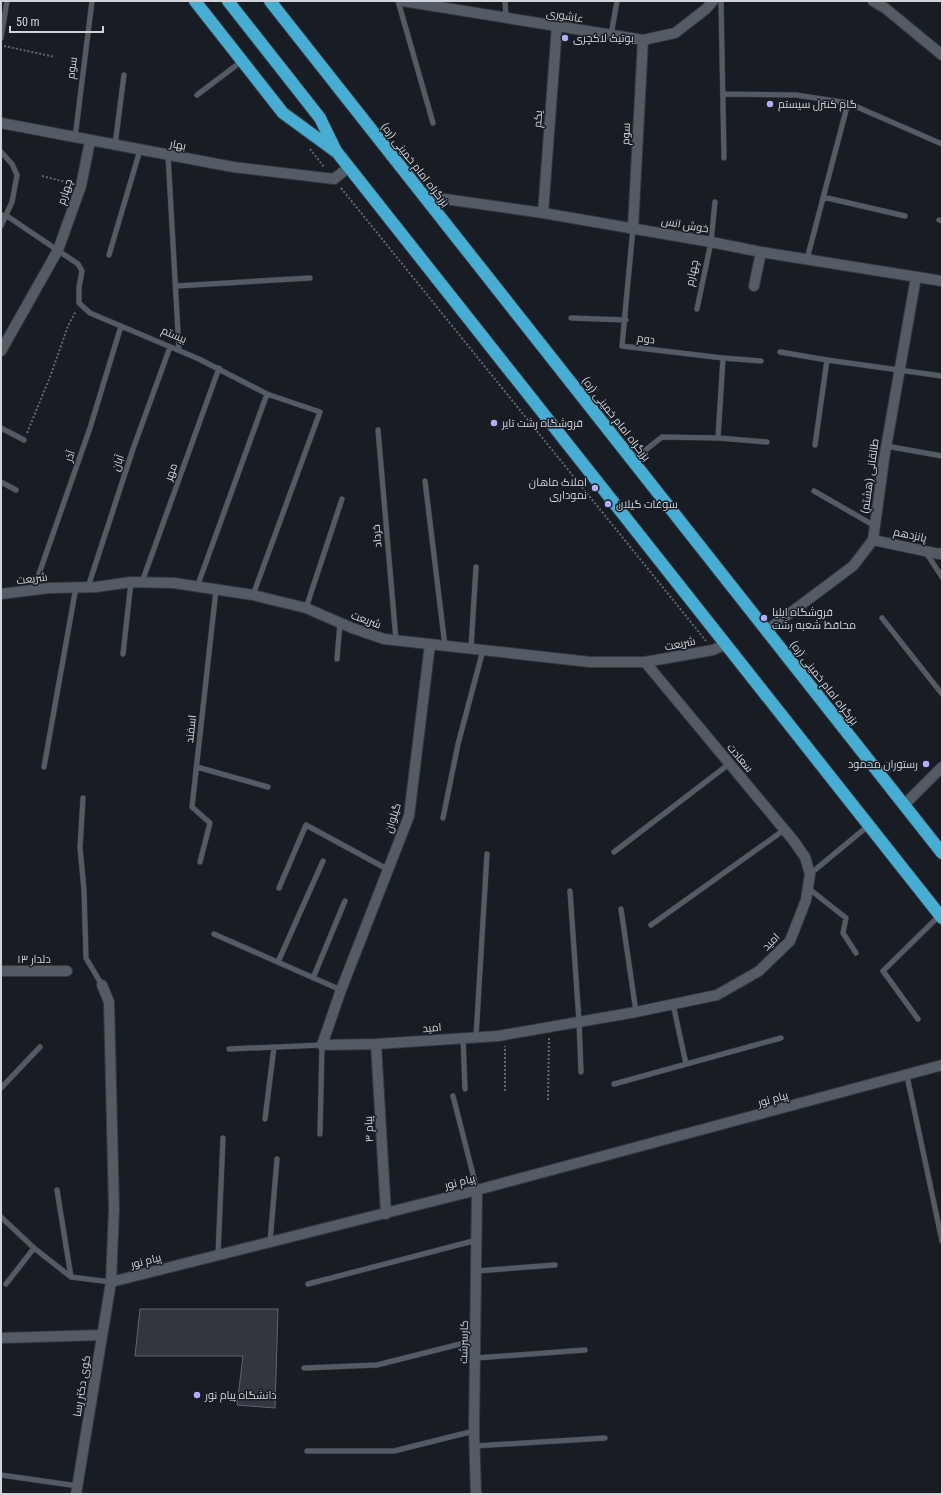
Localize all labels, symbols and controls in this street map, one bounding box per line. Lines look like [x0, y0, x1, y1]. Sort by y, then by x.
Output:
street label: عاشوری [545, 7, 585, 25]
scale bar [10, 8, 103, 34]
text: 50 m [16, 15, 40, 29]
place label: بوتیک لاکچری [573, 32, 634, 45]
marker: بوتیک لاکچری [560, 33, 570, 43]
street label: سوم [64, 56, 81, 80]
place label: گام کنترل سیستم [778, 98, 857, 112]
marker: گام کنترل سیستم [765, 99, 775, 109]
street label: یکم [531, 110, 546, 128]
street label: بزرگراه امام خمینی (ره) [377, 120, 452, 210]
street label: سوم [619, 123, 634, 146]
street label: بهار [168, 137, 187, 153]
street label: چهارم [55, 177, 76, 207]
street label: خوش انس [660, 214, 710, 236]
street label: چهارم [683, 259, 702, 287]
street label: بیستم [159, 324, 189, 347]
street label: دوم [636, 331, 656, 348]
street label: بزرگراه امام خمینی (ره) [578, 374, 653, 464]
place label: فروشگاه رشت تاير [501, 417, 583, 430]
marker: فروشگاه رشت تاير [489, 418, 499, 428]
street label: طالقانی (هشتم) [858, 438, 883, 514]
street label: آذر [62, 449, 78, 464]
street label: آبان [109, 453, 127, 473]
street label: مهر [162, 461, 180, 483]
place label: املاک ماهان نموداری [529, 476, 587, 502]
marker: املاک ماهان نموداری [590, 483, 600, 493]
place label: سوغات گیلان [616, 498, 678, 511]
marker: سوغات گیلان [603, 499, 613, 509]
street label: خرداد [370, 524, 384, 548]
street label: پانزدهم [892, 525, 928, 546]
street label: شریعت [16, 571, 48, 587]
place label: فروشگاه ایلیا محافظ شعبه رشت [772, 606, 856, 632]
street label: شریعت [349, 609, 383, 631]
marker: فروشگاه ایلیا محافظ شعبه رشت [759, 613, 769, 623]
street label: شریعت [663, 635, 697, 653]
street label: بزرگراه امام خمینی (ره) [786, 638, 861, 728]
street label: اسفند [183, 714, 199, 744]
street label: سعادت [724, 741, 756, 775]
place label: رستوران محمود [848, 758, 918, 771]
marker: رستوران محمود [921, 759, 931, 769]
street label: گیلوان [382, 801, 404, 835]
street label: امید [760, 931, 782, 953]
street label: دلدار ۱۳ [17, 953, 51, 966]
street label: امید [422, 1021, 442, 1035]
street label: پیام نور [755, 1089, 790, 1111]
street label: پیام ۳ [362, 1115, 377, 1142]
street label: پیام نور [442, 1172, 477, 1193]
street label: پیام نور [128, 1251, 163, 1272]
street label: کارسرشت [457, 1320, 471, 1364]
street label: کوی دکتر رسا [71, 1354, 93, 1418]
place label: دانشگاه پیام نور [204, 1389, 277, 1403]
marker: دانشگاه پیام نور [192, 1390, 202, 1400]

